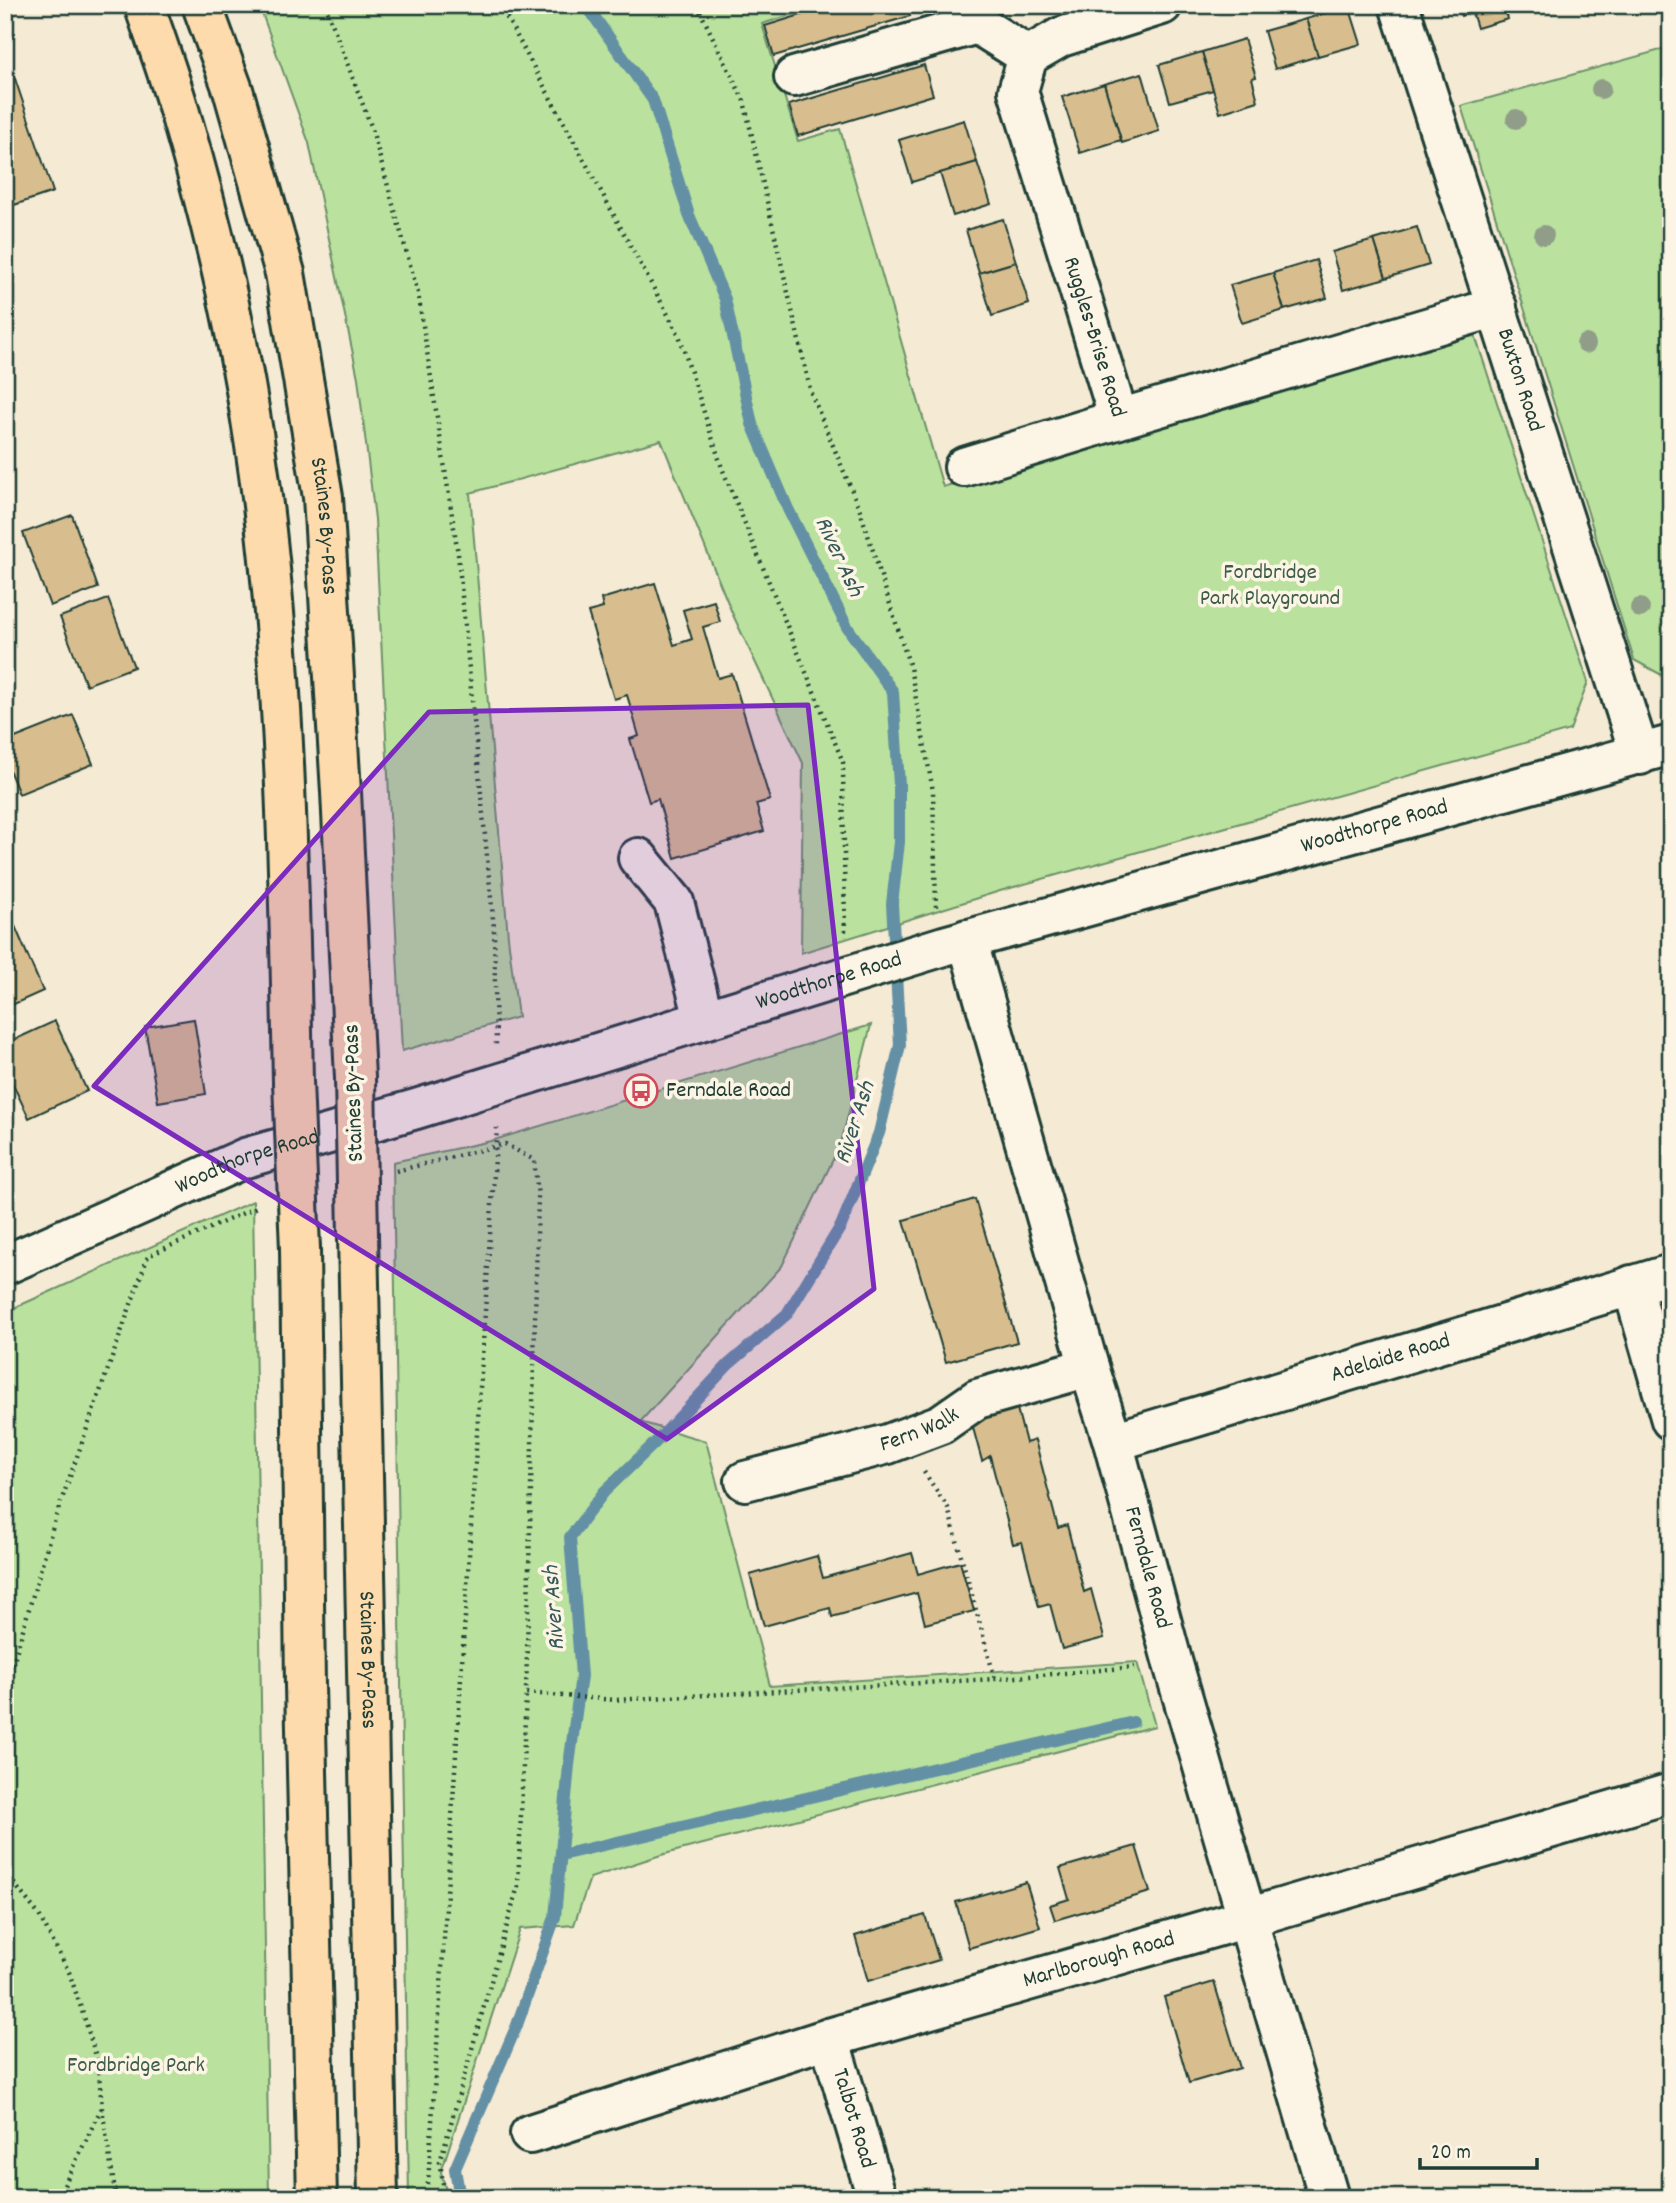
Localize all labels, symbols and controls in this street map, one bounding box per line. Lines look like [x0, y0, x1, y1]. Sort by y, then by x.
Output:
street label: Ruggles-Brise Road [1054, 253, 1134, 421]
street label: Buxton Road [1487, 324, 1552, 436]
street label: Staines By-Pass [300, 455, 345, 596]
water label: River Ash [805, 511, 872, 604]
park label: Fordbridge Park Playground [1200, 557, 1340, 616]
street label: Woodthorpe Road [1297, 791, 1452, 863]
street label: Woodthorpe Road [752, 943, 906, 1020]
street label: Staines By-Pass [336, 1023, 374, 1163]
bus stop icon: Ferndale Road [622, 1072, 660, 1110]
place label: Ferndale Road [666, 1075, 791, 1108]
water label: River Ash [827, 1076, 886, 1169]
street label: Woodthorpe Road [170, 1121, 324, 1203]
street label: Adelaide Road [1327, 1325, 1454, 1392]
street label: Fern Walk [877, 1399, 966, 1462]
street label: Ferndale Road [1115, 1503, 1179, 1632]
water label: River Ash [535, 1563, 575, 1652]
street label: Staines By-Pass [349, 1591, 385, 1729]
street label: Marlborough Road [1019, 1923, 1179, 1998]
park label: Fordbridge Park [67, 2050, 205, 2083]
street label: Talbot Road [823, 2065, 884, 2172]
scale bar [1420, 2126, 1538, 2170]
text: 20 m [1431, 2139, 1471, 2169]

